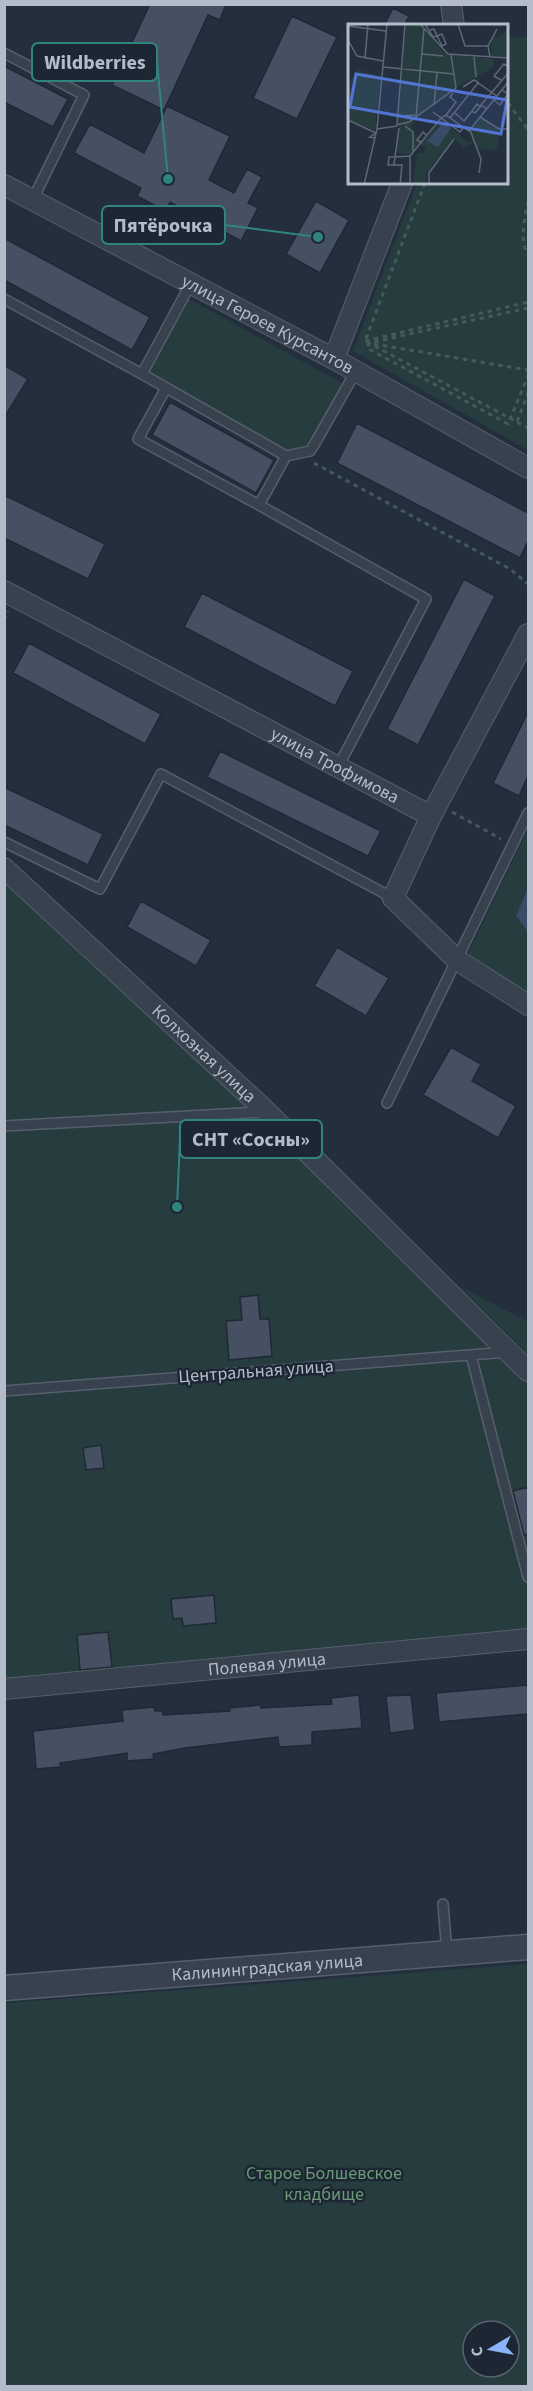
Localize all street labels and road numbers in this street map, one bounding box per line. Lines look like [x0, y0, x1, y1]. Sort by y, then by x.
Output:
street label: улица Героев Курсантов [177, 269, 358, 380]
street label: улица Трофимова [266, 722, 403, 810]
street label: Колхозная улица [146, 999, 262, 1109]
street label: Центральная улица [178, 1354, 334, 1389]
street label: Полевая улица [207, 1646, 327, 1682]
street label: Калининградская улица [171, 1948, 364, 1988]

